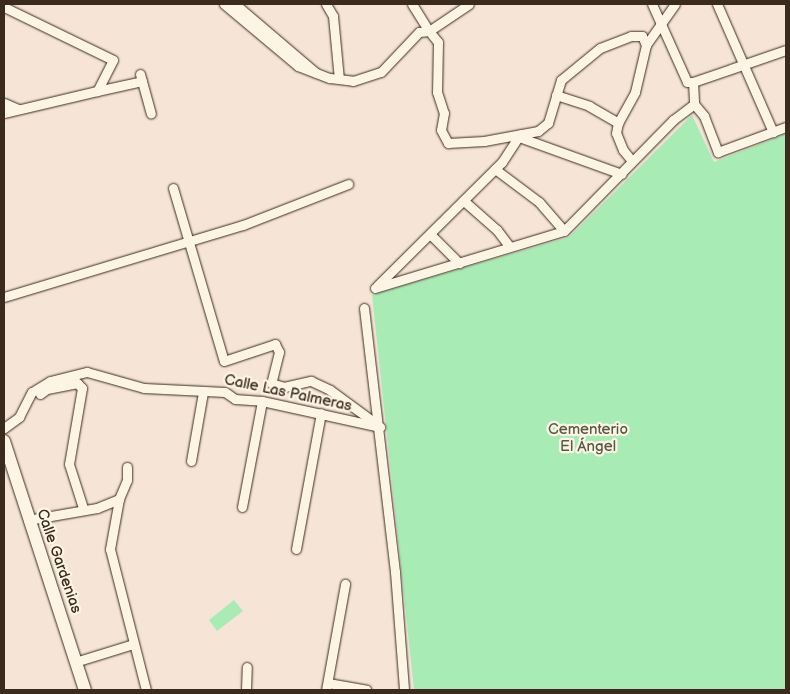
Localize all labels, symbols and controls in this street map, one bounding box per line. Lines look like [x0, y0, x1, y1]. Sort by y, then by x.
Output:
street label: Calle Las Palmeras [223, 371, 353, 415]
park label: Cementerio El Ángel [548, 420, 628, 455]
street label: Calle Gardenias [33, 507, 85, 615]

